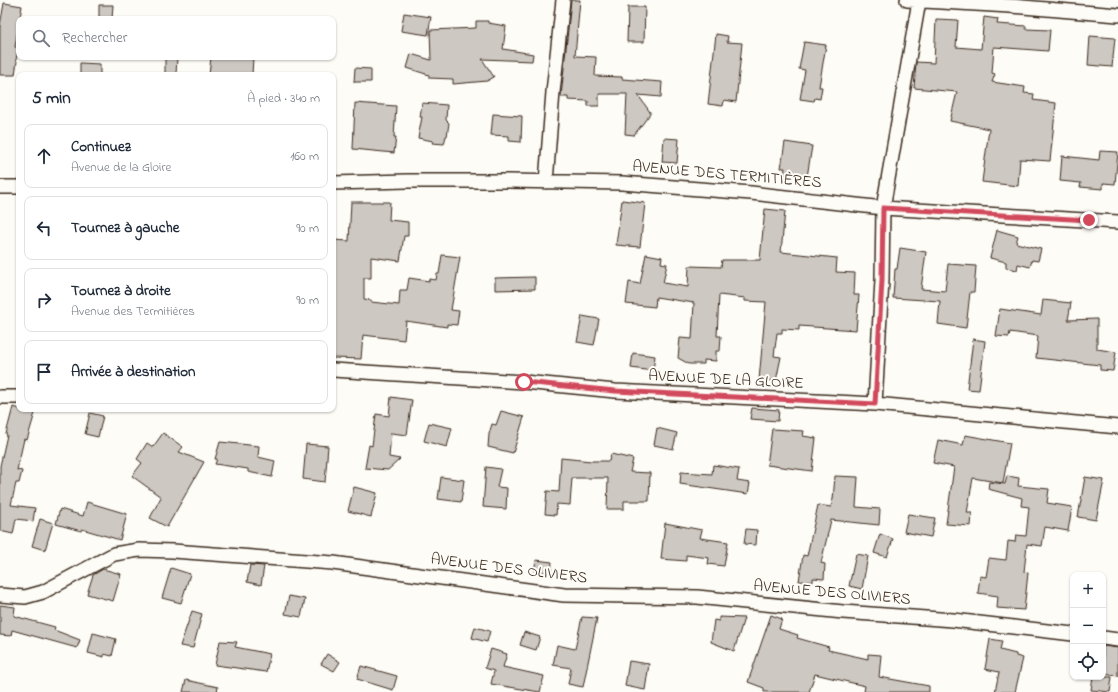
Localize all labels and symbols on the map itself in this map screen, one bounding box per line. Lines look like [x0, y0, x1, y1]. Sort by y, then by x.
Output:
street label: AVENUE DES TERMITIÈRES [631, 155, 823, 195]
route end [1080, 211, 1098, 229]
street label: AVENUE DE LA GLOIRE [648, 364, 804, 396]
route start [515, 373, 533, 391]
street label: AVENUE DES OLIVIERS [429, 547, 589, 591]
street label: AVENUE DES OLIVIERS [752, 574, 912, 612]

